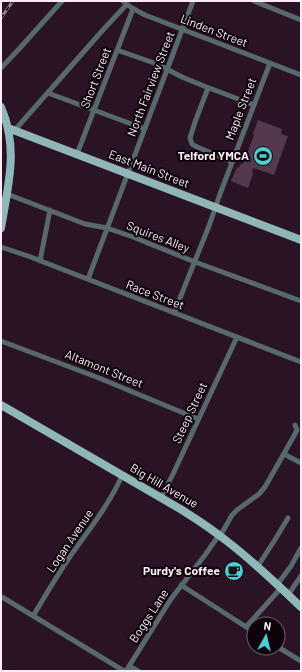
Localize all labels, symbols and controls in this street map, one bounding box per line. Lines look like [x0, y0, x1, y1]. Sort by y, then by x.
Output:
street label: Linden Street [179, 11, 250, 49]
street label: North Fairview Street [124, 29, 177, 138]
street label: Short Street [77, 45, 113, 110]
street label: Maple Street [222, 75, 258, 142]
sports icon: Telford YMCA [252, 145, 274, 167]
street label: East Main Street [107, 146, 192, 190]
place label: Telford YMCA [178, 148, 249, 162]
street label: Squires Alley [125, 218, 192, 255]
street label: Race Street [124, 277, 186, 312]
street label: Altamont Street [63, 346, 145, 390]
street label: Steep Street [169, 380, 209, 445]
street label: Big Hill Avenue [128, 460, 201, 510]
street label: Logan Avenue [43, 506, 95, 575]
cafe icon: Purdy's Coffee [223, 560, 245, 582]
place label: Purdy's Coffee [143, 563, 220, 577]
street label: Boggs Lane [126, 586, 171, 645]
north arrow [246, 616, 286, 656]
text: N [263, 619, 272, 633]

